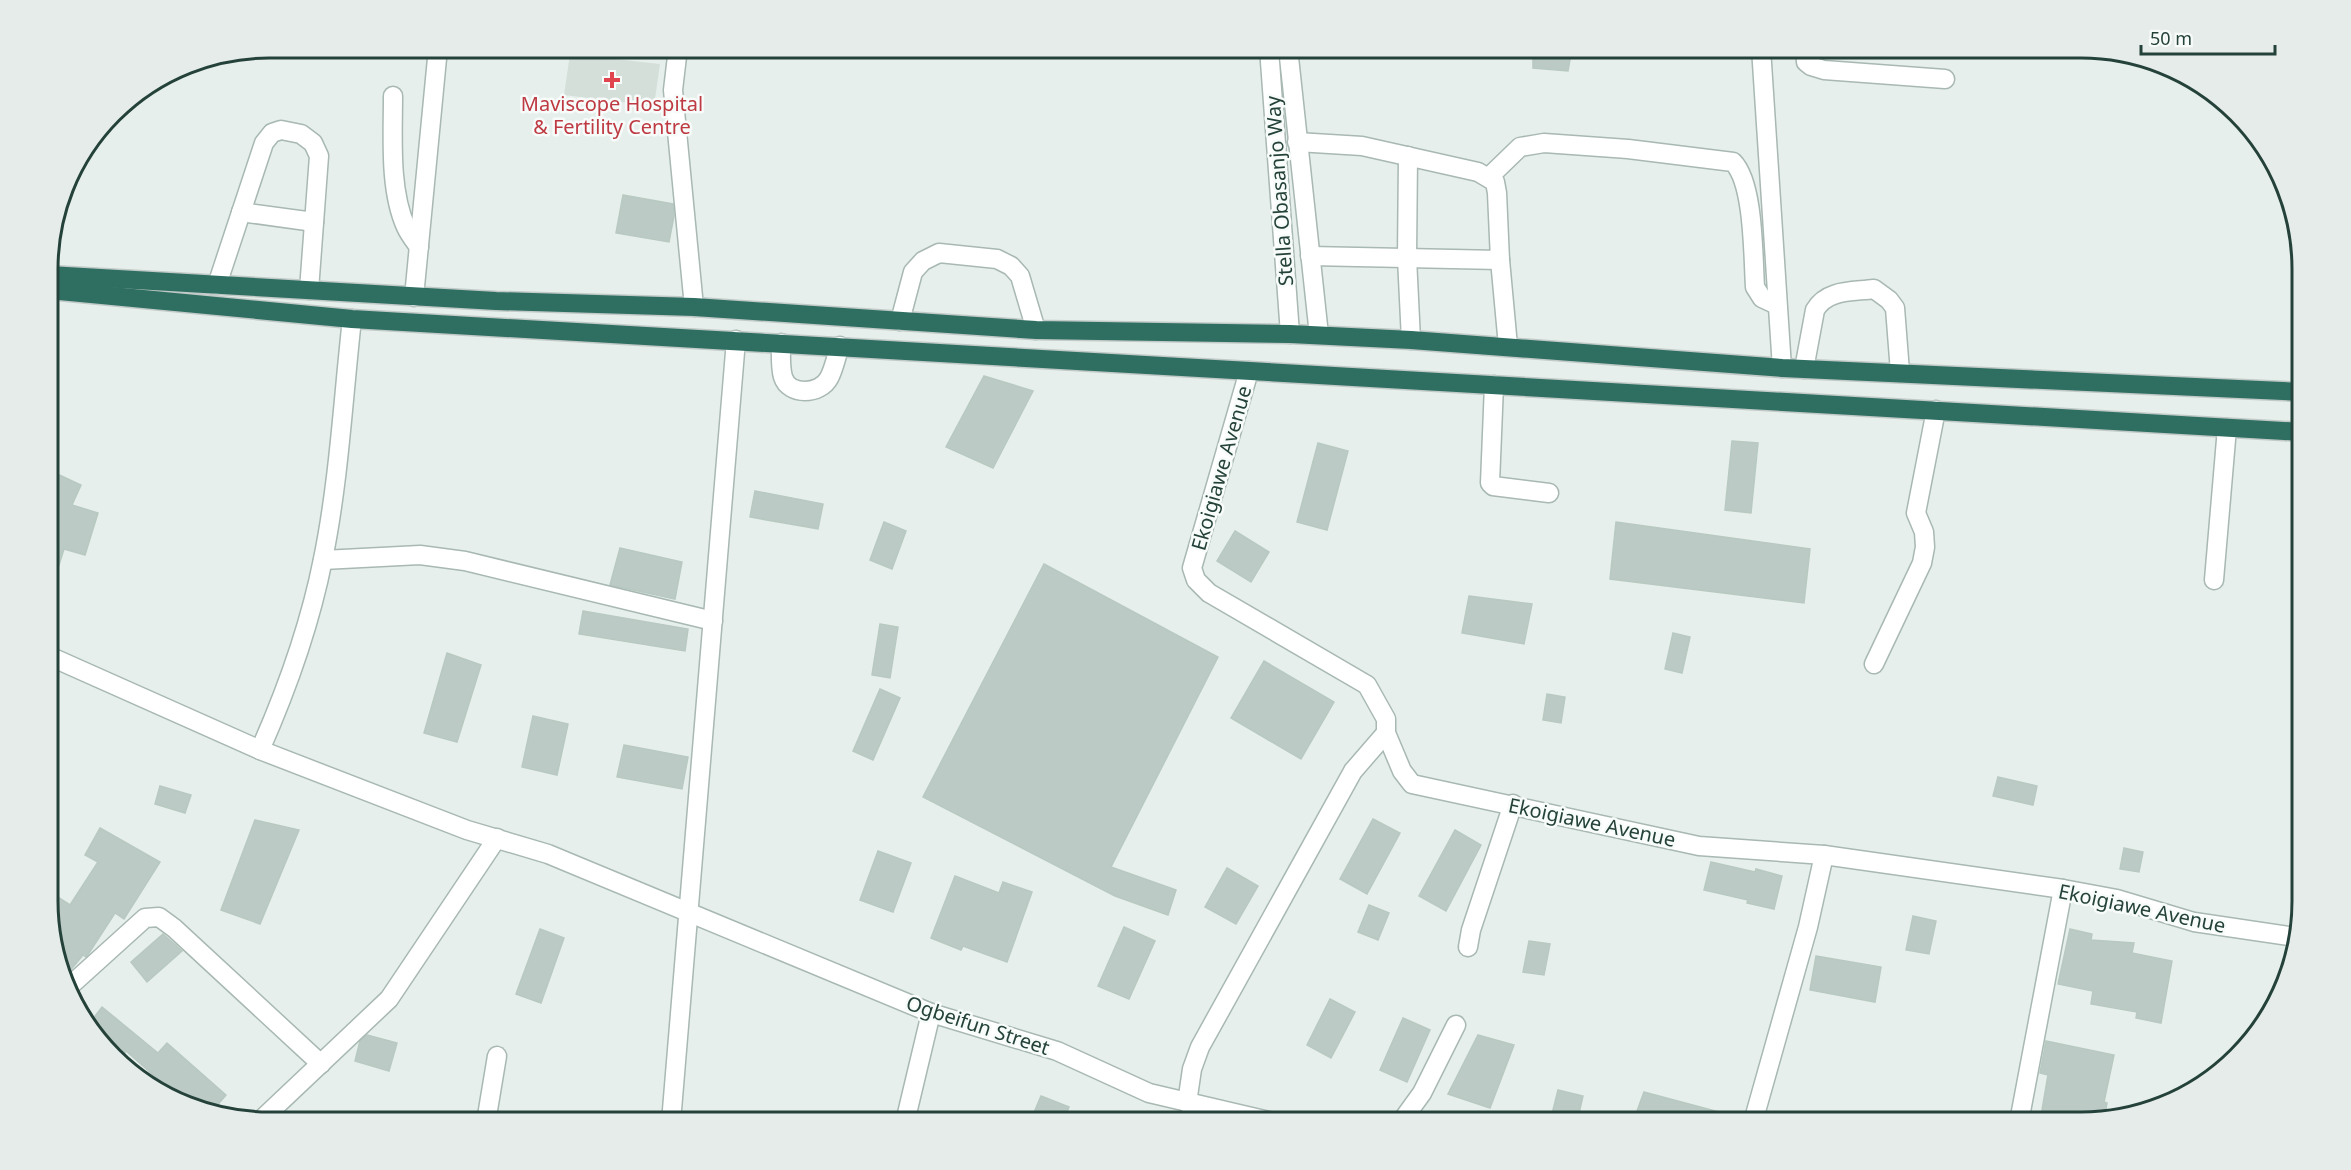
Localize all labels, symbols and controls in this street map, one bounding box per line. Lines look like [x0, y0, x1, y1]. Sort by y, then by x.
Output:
scale bar [2141, 18, 2274, 56]
text: 50 m [2150, 26, 2192, 50]
marker: Maviscope Hospital & Fertility Centre [603, 71, 621, 89]
place label: Maviscope Hospital & Fertility Centre [521, 90, 703, 140]
street label: Stella Obasanjo Way [1259, 94, 1299, 287]
street label: Ekoigiawe Avenue [1185, 382, 1257, 554]
street label: Ekoigiawe Avenue [1506, 791, 1678, 853]
street label: Ekoigiawe Avenue [2056, 877, 2228, 939]
street label: Ogbeifun Street [903, 989, 1053, 1061]

